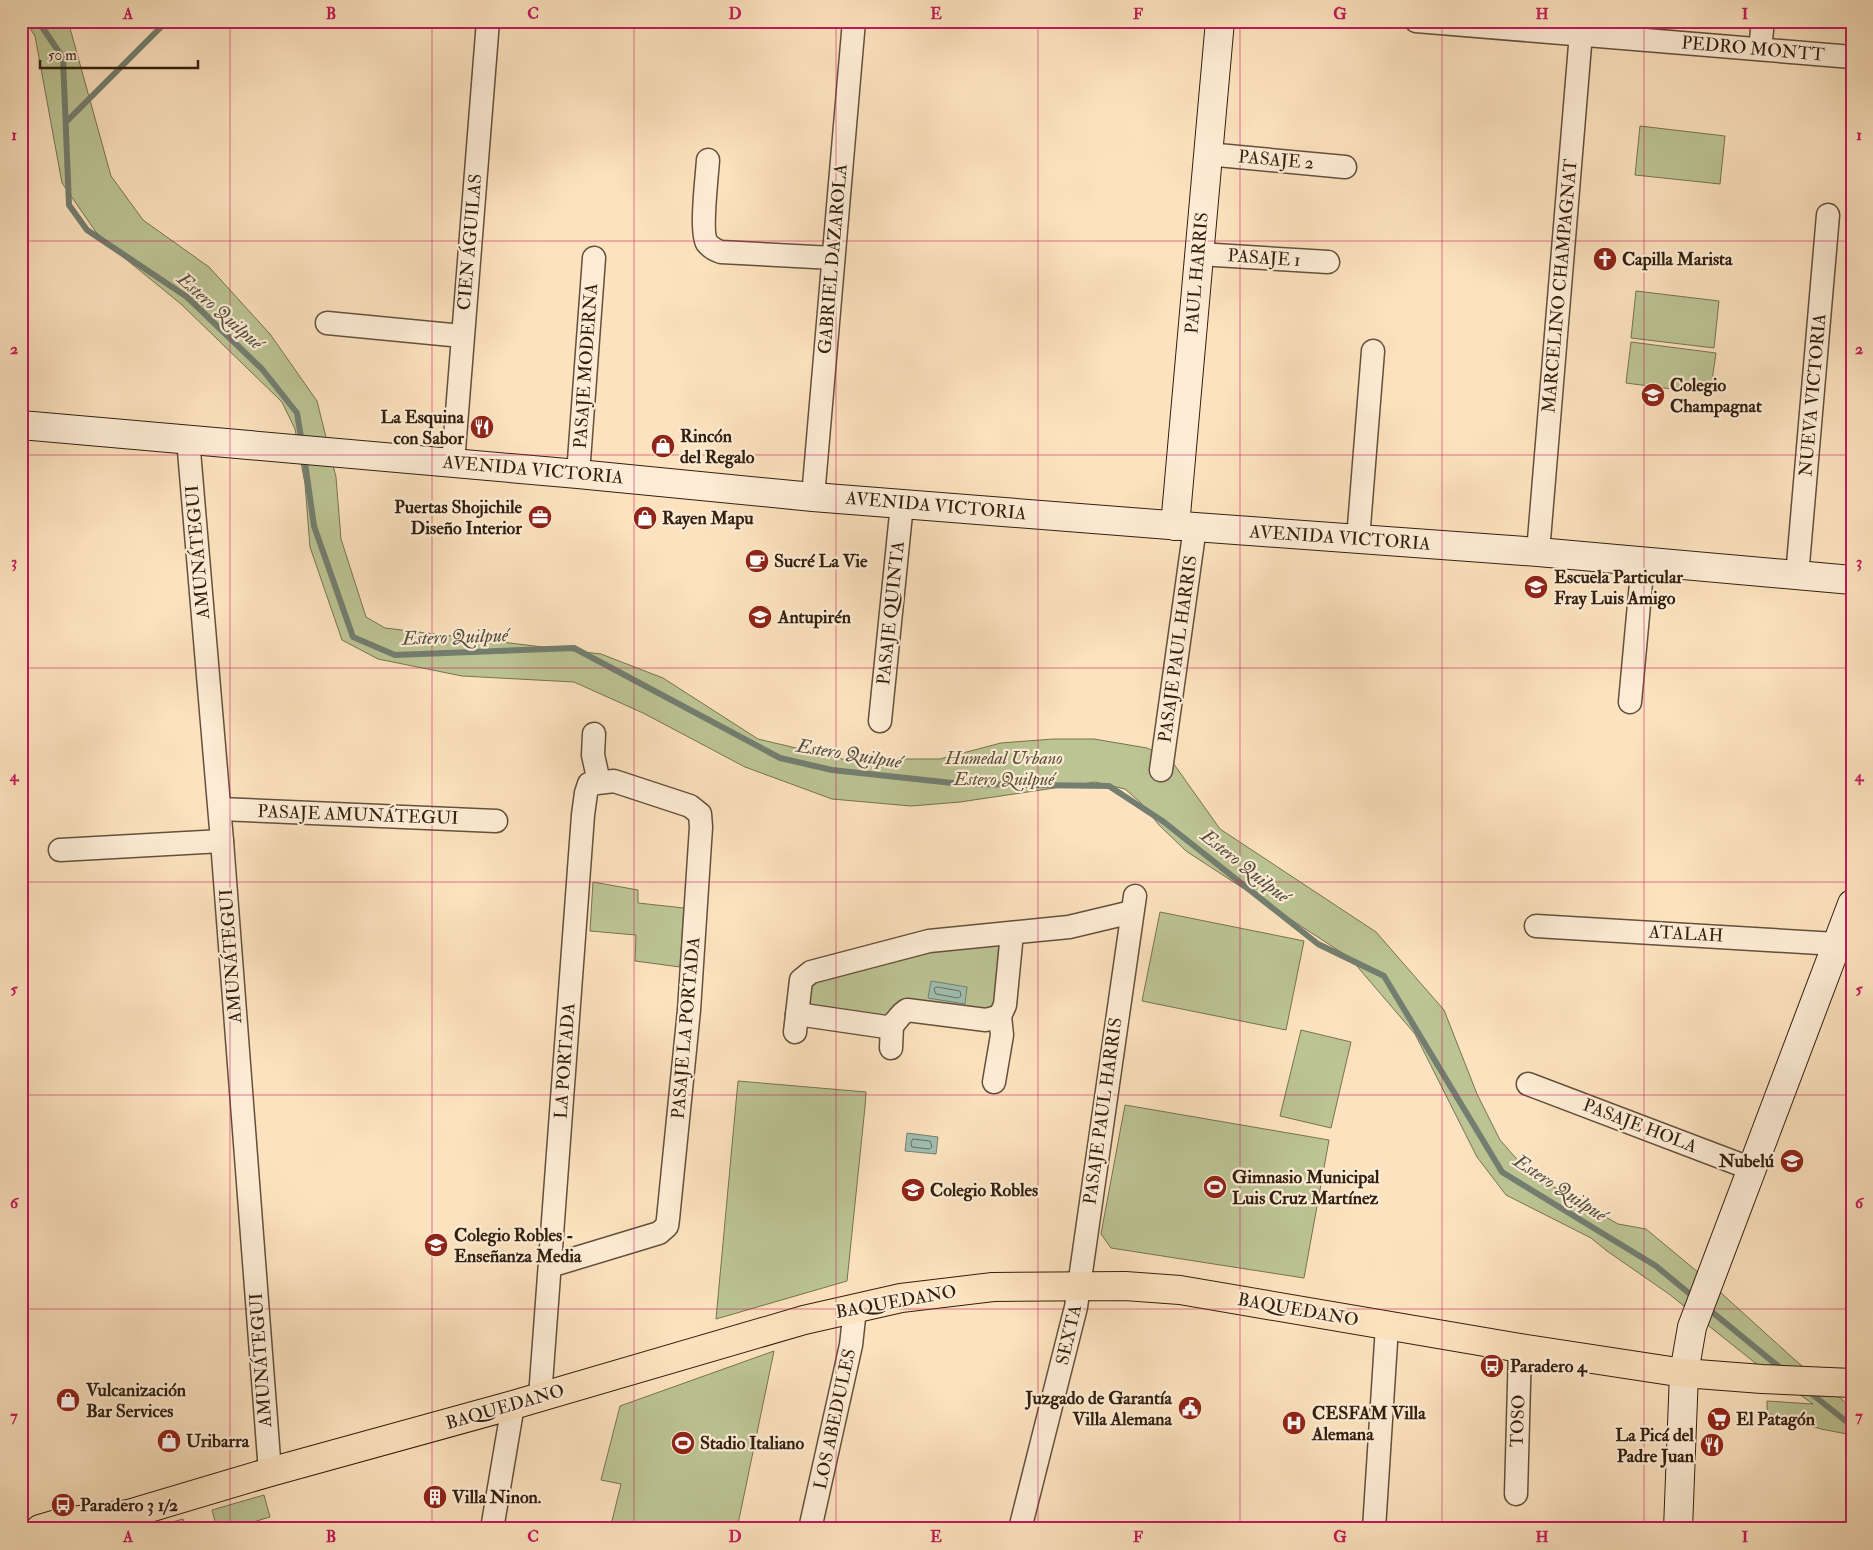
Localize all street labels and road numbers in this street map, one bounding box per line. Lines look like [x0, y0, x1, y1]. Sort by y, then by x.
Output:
street label: PEDRO MONTT [1680, 31, 1826, 67]
street label: PASAJE 2 [1237, 145, 1315, 175]
street label: MARCELINO CHAMPAGNAT [1537, 157, 1583, 414]
street label: GABRIEL DAZAROLA [813, 162, 853, 355]
street label: CIEN ÁGUILAS [453, 173, 487, 311]
street label: PAUL HARRIS [1180, 211, 1214, 335]
street label: PASAJE 1 [1227, 244, 1301, 272]
street label: PASAJE MODERNA [569, 282, 603, 450]
street label: NUEVA VICTORIA [1794, 312, 1832, 477]
street label: AVENIDA VICTORIA [441, 451, 625, 489]
street label: AMUNÁTEGUI [181, 484, 215, 621]
street label: AVENIDA VICTORIA [844, 487, 1028, 525]
street label: AVENIDA VICTORIA [1248, 520, 1432, 556]
street label: PASAJE QUINTA [872, 539, 910, 686]
street label: PASAJE PAUL HARRIS [1153, 554, 1203, 744]
street label: PASAJE AMUNÁTEGUI [257, 800, 459, 830]
street label: AMUNÁTEGUI [215, 888, 247, 1025]
street label: ATALAH [1647, 921, 1724, 947]
street label: PASAJE LA PORTADA [667, 935, 705, 1120]
street label: LA PORTADA [549, 1002, 581, 1120]
street label: PASAJE PAUL HARRIS [1078, 1016, 1128, 1206]
street label: PASAJE HOLA [1580, 1094, 1701, 1159]
street label: BAQUEDANO [834, 1280, 958, 1324]
street label: BAQUEDANO [1236, 1288, 1360, 1332]
street label: AMUNÁTEGUI [245, 1292, 277, 1429]
street label: SEXTA [1051, 1302, 1087, 1367]
street label: LOS ABEDULES [809, 1347, 861, 1491]
street label: BAQUEDANO [443, 1379, 567, 1435]
street label: TOSO [1506, 1394, 1530, 1448]

